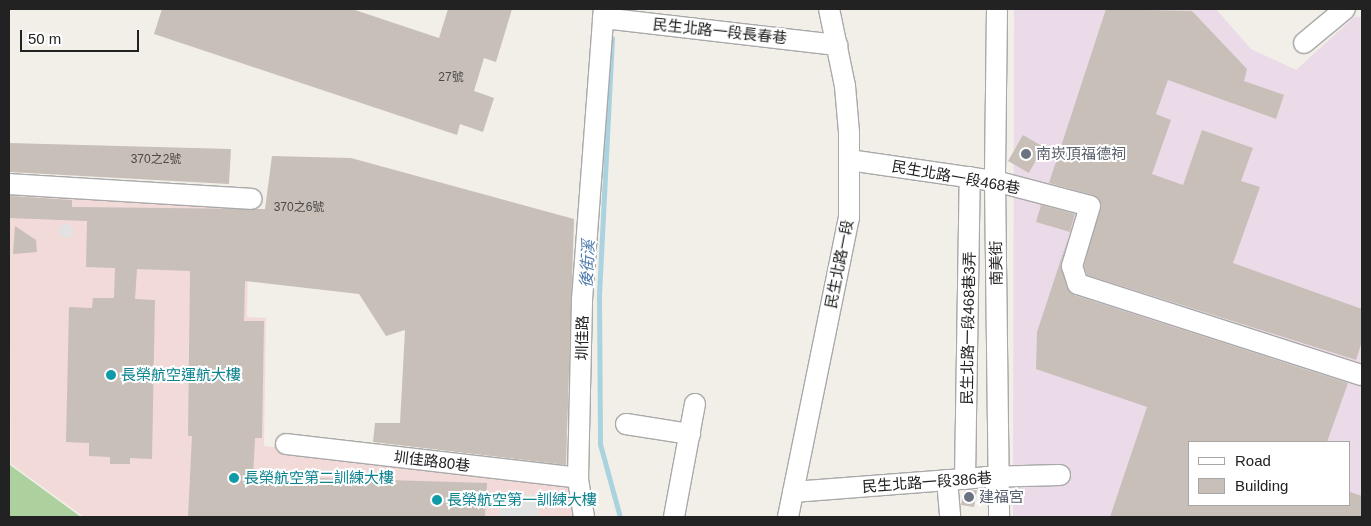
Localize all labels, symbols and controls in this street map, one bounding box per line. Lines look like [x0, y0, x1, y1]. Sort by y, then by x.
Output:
street label: 民生北路一段長春巷 [652, 15, 788, 47]
scale bar [22, 20, 141, 52]
text: 50 m [28, 30, 61, 47]
house number: 27號 [438, 71, 464, 85]
place label: 南崁頂福德祠 [1036, 145, 1126, 163]
marker: 南崁頂福德祠 [1020, 148, 1032, 160]
house number: 370之2號 [131, 153, 181, 167]
street label: 民生北路一段468巷 [890, 157, 1022, 197]
house number: 370之6號 [274, 201, 324, 215]
street label: 民生北路一段 [822, 218, 856, 310]
water label: 後街溪 [577, 240, 599, 288]
street label: 南美街 [987, 240, 1005, 286]
street label: 民生北路一段468巷3弄 [958, 251, 978, 405]
street label: 圳佳路 [573, 315, 591, 361]
place label: 長榮航空運航大樓 [121, 366, 241, 384]
marker: 長榮航空運航大樓 [105, 369, 117, 381]
legend [1188, 441, 1351, 506]
street label: 圳佳路80巷 [393, 447, 471, 475]
text: Road [1235, 452, 1271, 469]
street label: 民生北路一段386巷 [862, 468, 992, 496]
place label: 長榮航空第二訓練大樓 [244, 469, 394, 487]
marker: 長榮航空第二訓練大樓 [228, 472, 240, 484]
text: Building [1235, 477, 1288, 494]
place label: 建福宮 [979, 488, 1024, 506]
place label: 長榮航空第一訓練大樓 [447, 491, 597, 509]
marker: 建福宮 [963, 491, 975, 503]
marker: 長榮航空第一訓練大樓 [431, 494, 443, 506]

